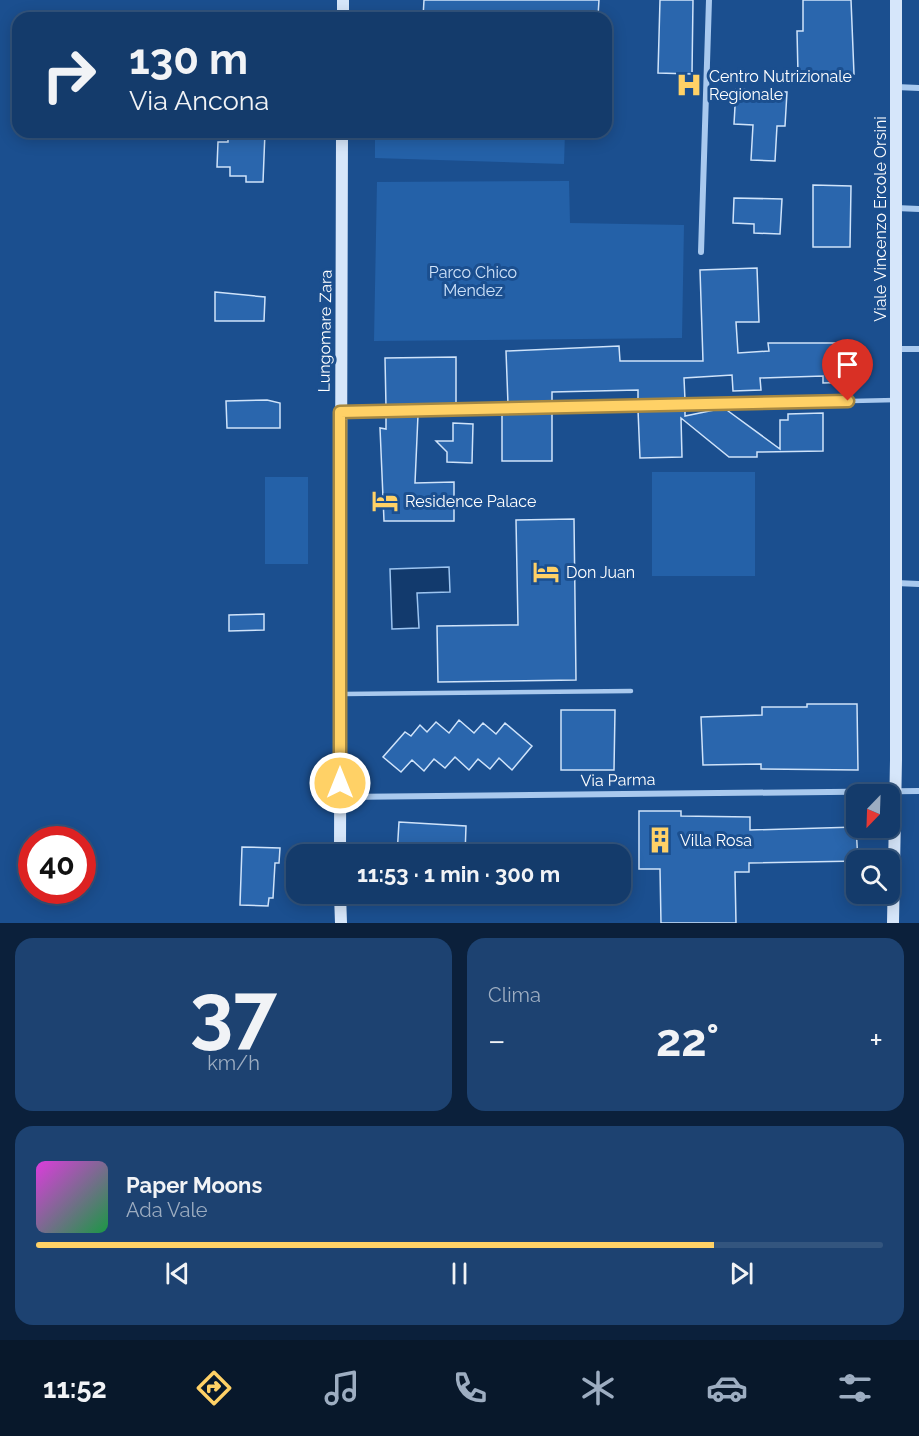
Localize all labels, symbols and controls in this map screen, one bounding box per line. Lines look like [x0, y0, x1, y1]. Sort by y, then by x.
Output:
text: 130 m [129, 35, 248, 84]
icon: right [30, 36, 108, 114]
place label: Centro Nutrizionale Regionale [709, 67, 852, 104]
hospital icon: Centro Nutrizionale Regionale [674, 70, 704, 100]
text: Via Ancona [129, 85, 269, 116]
street label: Viale Vincenzo Ercole Orsini [871, 116, 890, 322]
park label: Parco Chico Mendez [429, 263, 517, 300]
street label: Lungomare Zara [314, 269, 336, 393]
pin [822, 339, 873, 401]
icon: arrive [831, 348, 864, 381]
hotel icon: Residence Palace [370, 486, 400, 516]
place label: Residence Palace [405, 492, 536, 511]
hotel icon: Don Juan [531, 557, 561, 587]
place label: Don Juan [566, 563, 635, 582]
position arrow [308, 751, 372, 815]
street label: Via Parma [580, 770, 656, 790]
north arrow [846, 784, 900, 838]
map controls [846, 784, 900, 904]
building icon: Villa Rosa [645, 825, 675, 855]
speed limit sign: 40 [18, 826, 96, 904]
place label: Villa Rosa [680, 831, 752, 850]
button: search [846, 850, 900, 904]
text: 11:53 · 1 min · 300 m [357, 861, 560, 887]
text: 37 [190, 966, 277, 1057]
text: Clima [488, 983, 541, 1007]
text: 22° [656, 1014, 719, 1067]
text: − [488, 1021, 506, 1060]
text: + [869, 1021, 883, 1060]
text: km/h [207, 1051, 260, 1075]
text: Paper Moons [126, 1172, 262, 1198]
text: Ada Vale [126, 1198, 208, 1222]
icon: previous [161, 1257, 194, 1290]
icon: pause [443, 1257, 476, 1290]
icon: next [725, 1257, 758, 1290]
icon: directions [193, 1367, 235, 1409]
icon: music [321, 1367, 363, 1409]
icon: phone [449, 1367, 491, 1409]
icon: climate [577, 1367, 619, 1409]
icon: car [706, 1367, 748, 1409]
icon: filters [834, 1367, 876, 1409]
text: 11:52 [43, 1373, 107, 1404]

